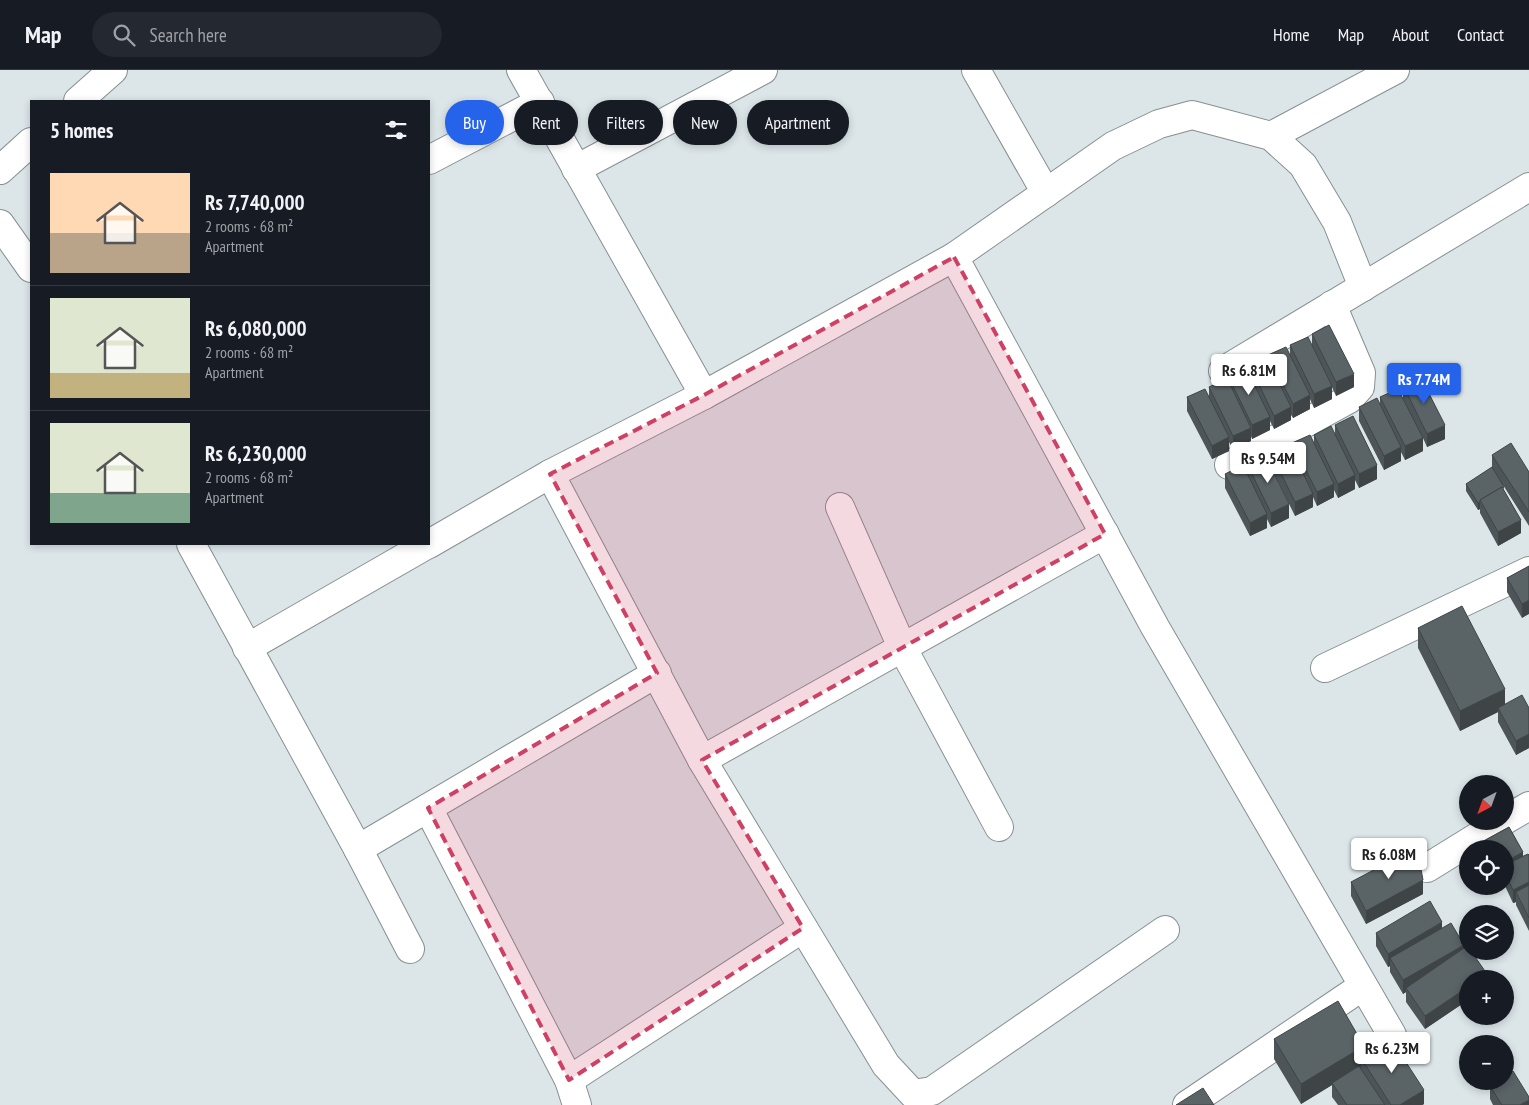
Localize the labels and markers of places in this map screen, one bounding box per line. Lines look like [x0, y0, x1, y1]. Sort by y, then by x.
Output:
pin: Rs 6.81M [1197, 354, 1301, 396]
pin: Rs 7.74M [1372, 362, 1476, 405]
pin: Rs 9.54M [1216, 442, 1320, 484]
pin: Rs 6.08M [1337, 838, 1441, 880]
pin: Rs 6.23M [1340, 1032, 1444, 1074]

